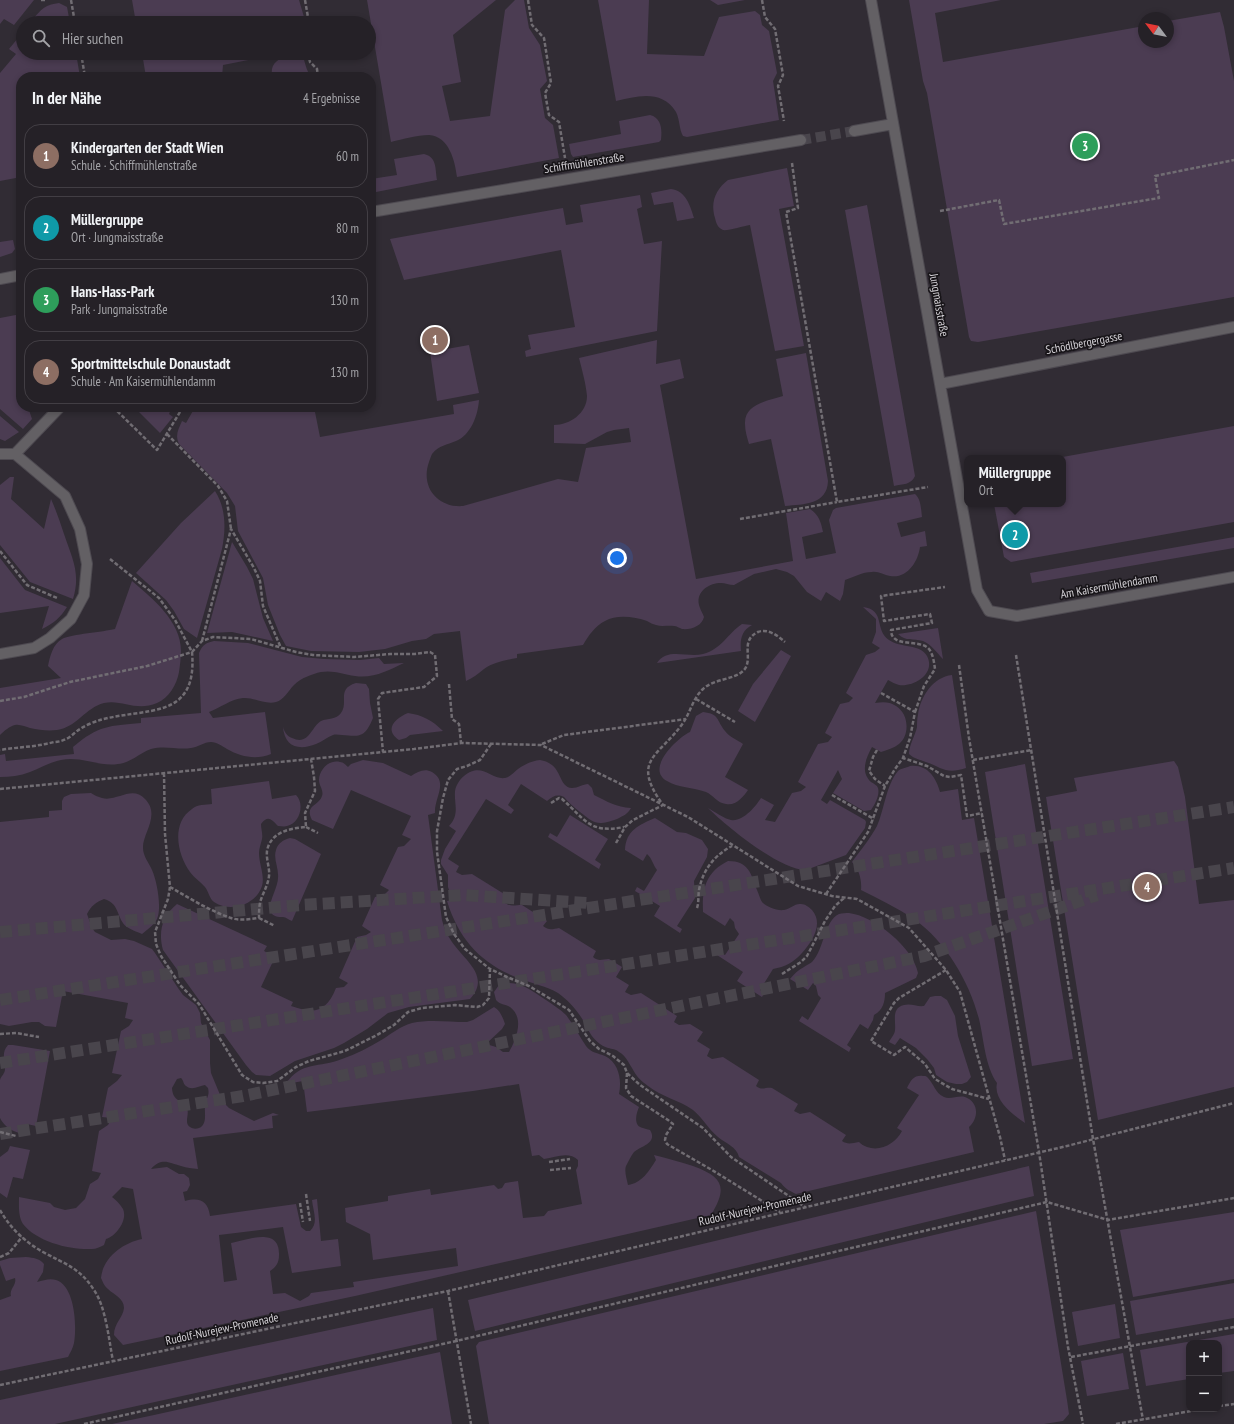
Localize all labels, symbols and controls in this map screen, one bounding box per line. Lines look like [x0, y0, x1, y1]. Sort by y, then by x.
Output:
north arrow [1138, 12, 1174, 48]
search box [16, 16, 376, 60]
icon: search [30, 27, 52, 49]
text: Hier suchen [62, 29, 123, 48]
text: In der Nähe [32, 87, 102, 109]
text: 4 Ergebnisse [303, 90, 360, 107]
pin: 3 [1072, 131, 1098, 161]
text: Kindergarten der Stadt Wien [71, 138, 223, 157]
text: 1 [43, 148, 49, 165]
text: 60 m [336, 148, 359, 165]
street label: Schiffmühlenstraße [543, 149, 625, 176]
text: Schule · Schiffmühlenstraße [71, 157, 197, 174]
text: Müllergruppe [71, 210, 143, 229]
text: 2 [43, 220, 49, 237]
text: 80 m [336, 220, 359, 237]
text: Ort · Jungmaisstraße [71, 229, 163, 246]
street label: Jungmaisstraße [926, 271, 952, 338]
text: Hans-Hass-Park [71, 282, 154, 301]
text: 3 [43, 292, 49, 309]
text: 130 m [330, 292, 359, 309]
text: Park · Jungmaisstraße [71, 301, 168, 318]
pin: 1 [422, 325, 448, 355]
street label: Schödlbergergasse [1044, 328, 1124, 357]
text: Sportmittelschule Donaustadt [71, 354, 230, 373]
text: 4 [43, 364, 49, 381]
text: 130 m [330, 364, 359, 381]
text: Schule · Am Kaisermühlendamm [71, 373, 215, 390]
popup [964, 455, 1066, 507]
text: Müllergruppe [979, 463, 1051, 482]
text: Ort [979, 482, 993, 499]
pin: 2 [1002, 520, 1028, 550]
your location [607, 548, 627, 568]
street label: Am Kaisermühlendamm [1059, 570, 1159, 601]
pin: 4 [1134, 872, 1160, 902]
street label: Rudolf-Nurejew-Promenade [697, 1188, 813, 1229]
street label: Rudolf-Nurejew-Promenade [164, 1309, 280, 1348]
map controls [1186, 1340, 1222, 1412]
button: + [1186, 1340, 1222, 1376]
button: − [1186, 1376, 1222, 1412]

